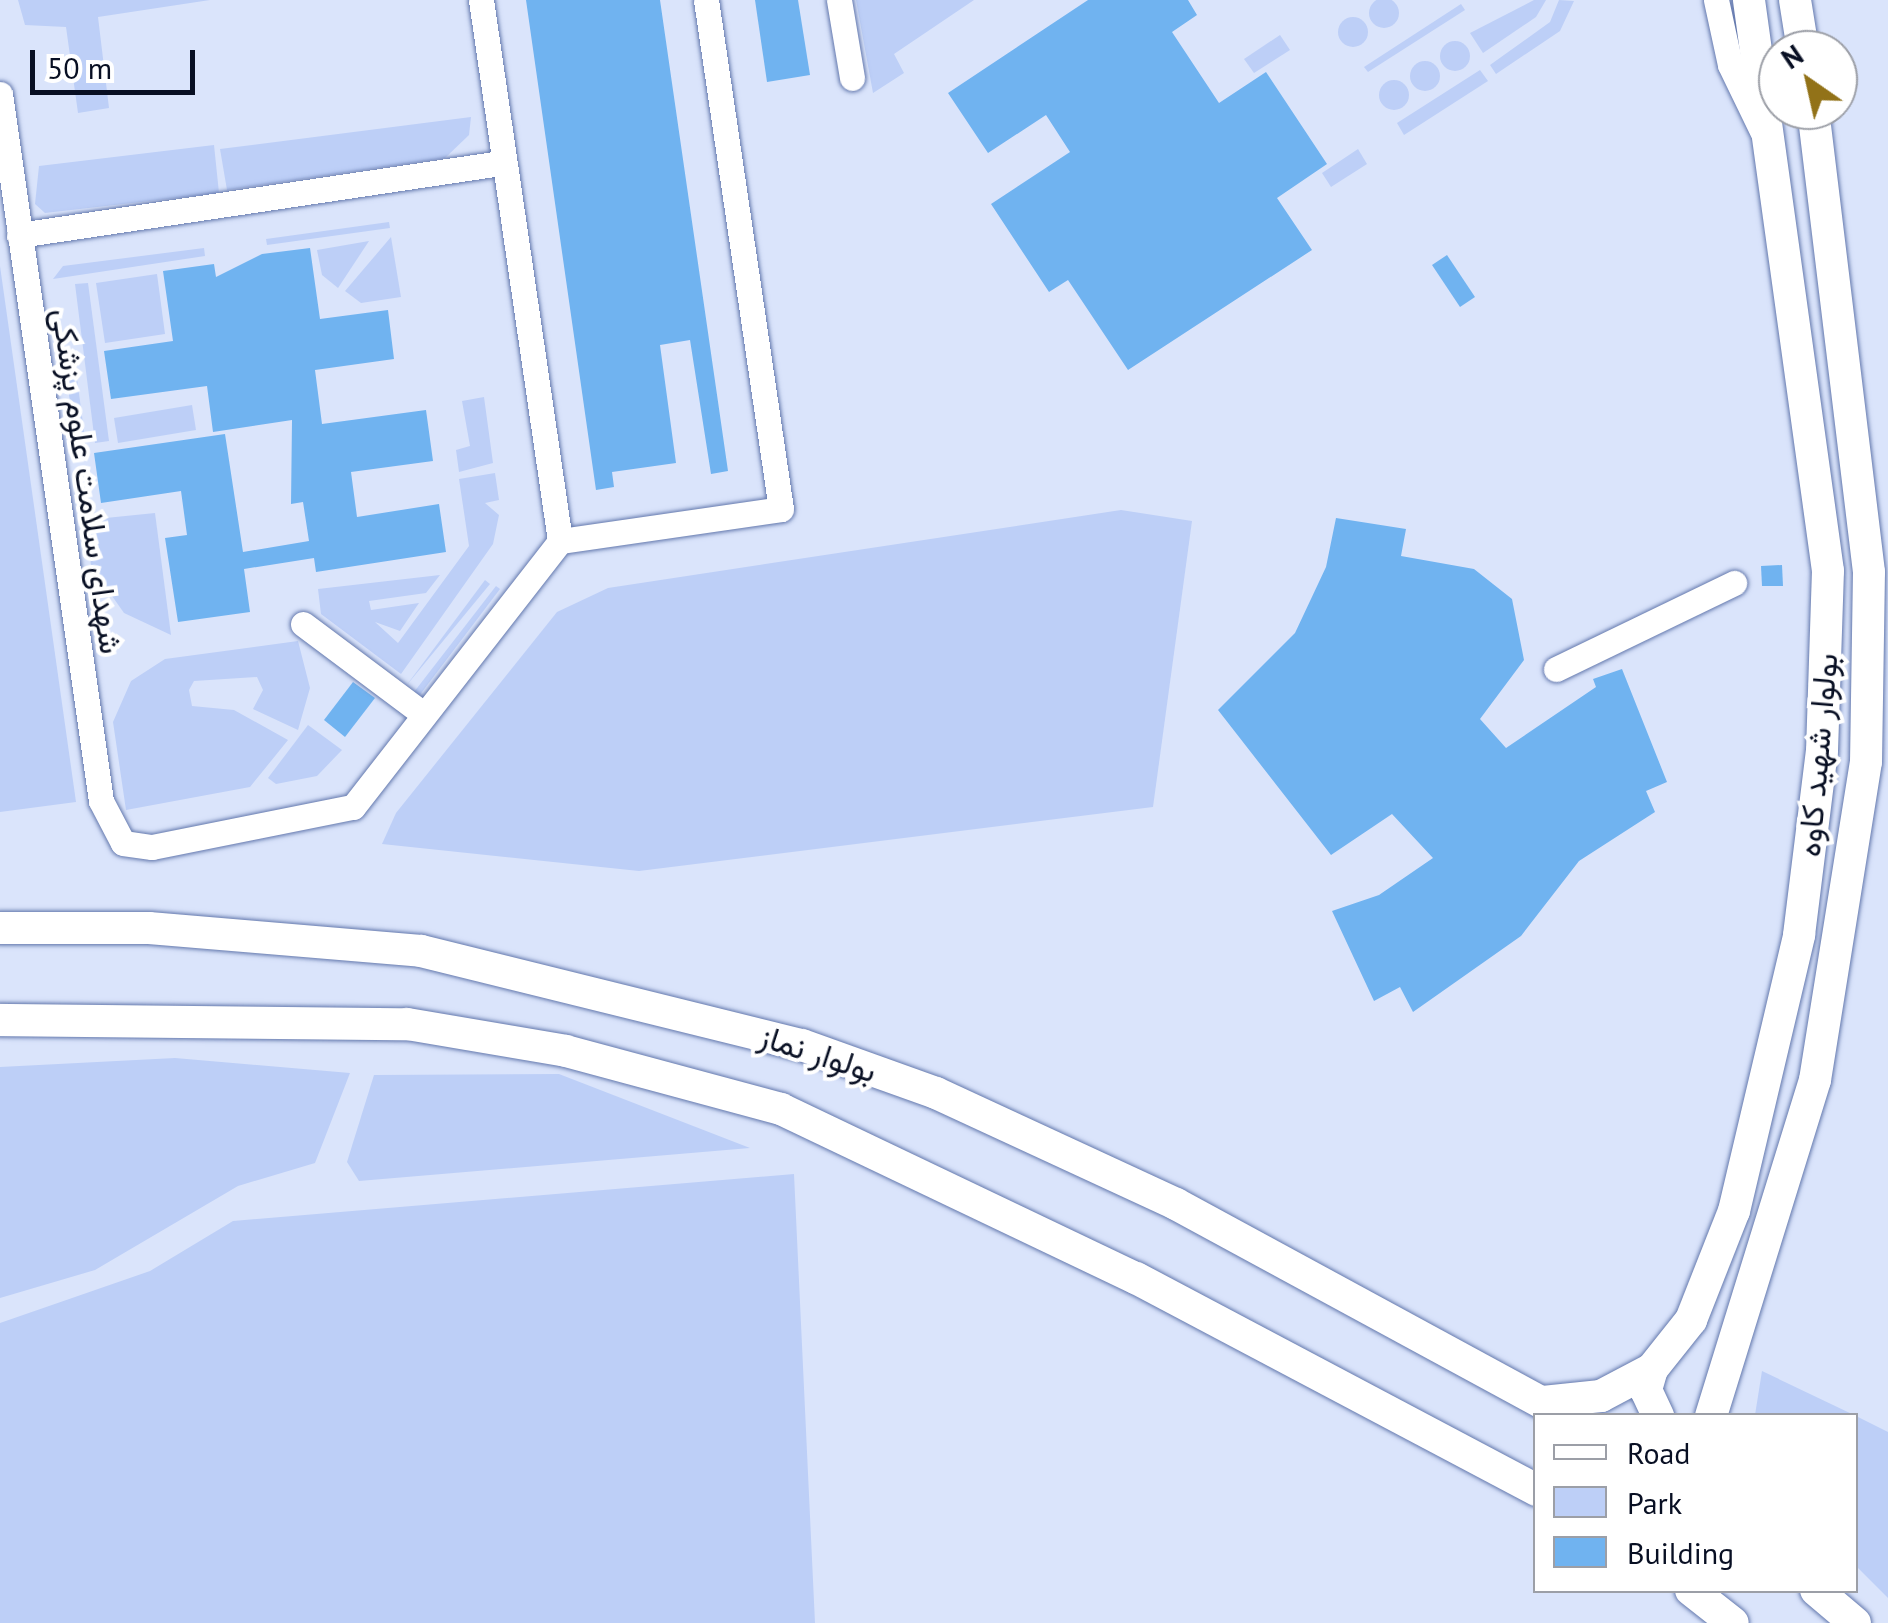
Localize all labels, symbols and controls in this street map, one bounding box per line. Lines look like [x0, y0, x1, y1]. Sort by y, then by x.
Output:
scale bar [35, 30, 200, 92]
north arrow [1758, 30, 1858, 130]
text: N [1774, 36, 1810, 77]
text: 50 m [47, 48, 112, 87]
street label: شهدای سلامت علوم پزشکی [45, 306, 131, 656]
street label: بولوار شهید کاوه [1789, 652, 1845, 858]
street label: بولوار نماز [755, 1016, 881, 1090]
legend [1533, 1413, 1858, 1593]
text: Road [1627, 1433, 1691, 1472]
text: Park [1627, 1483, 1682, 1522]
text: Building [1627, 1533, 1734, 1572]

